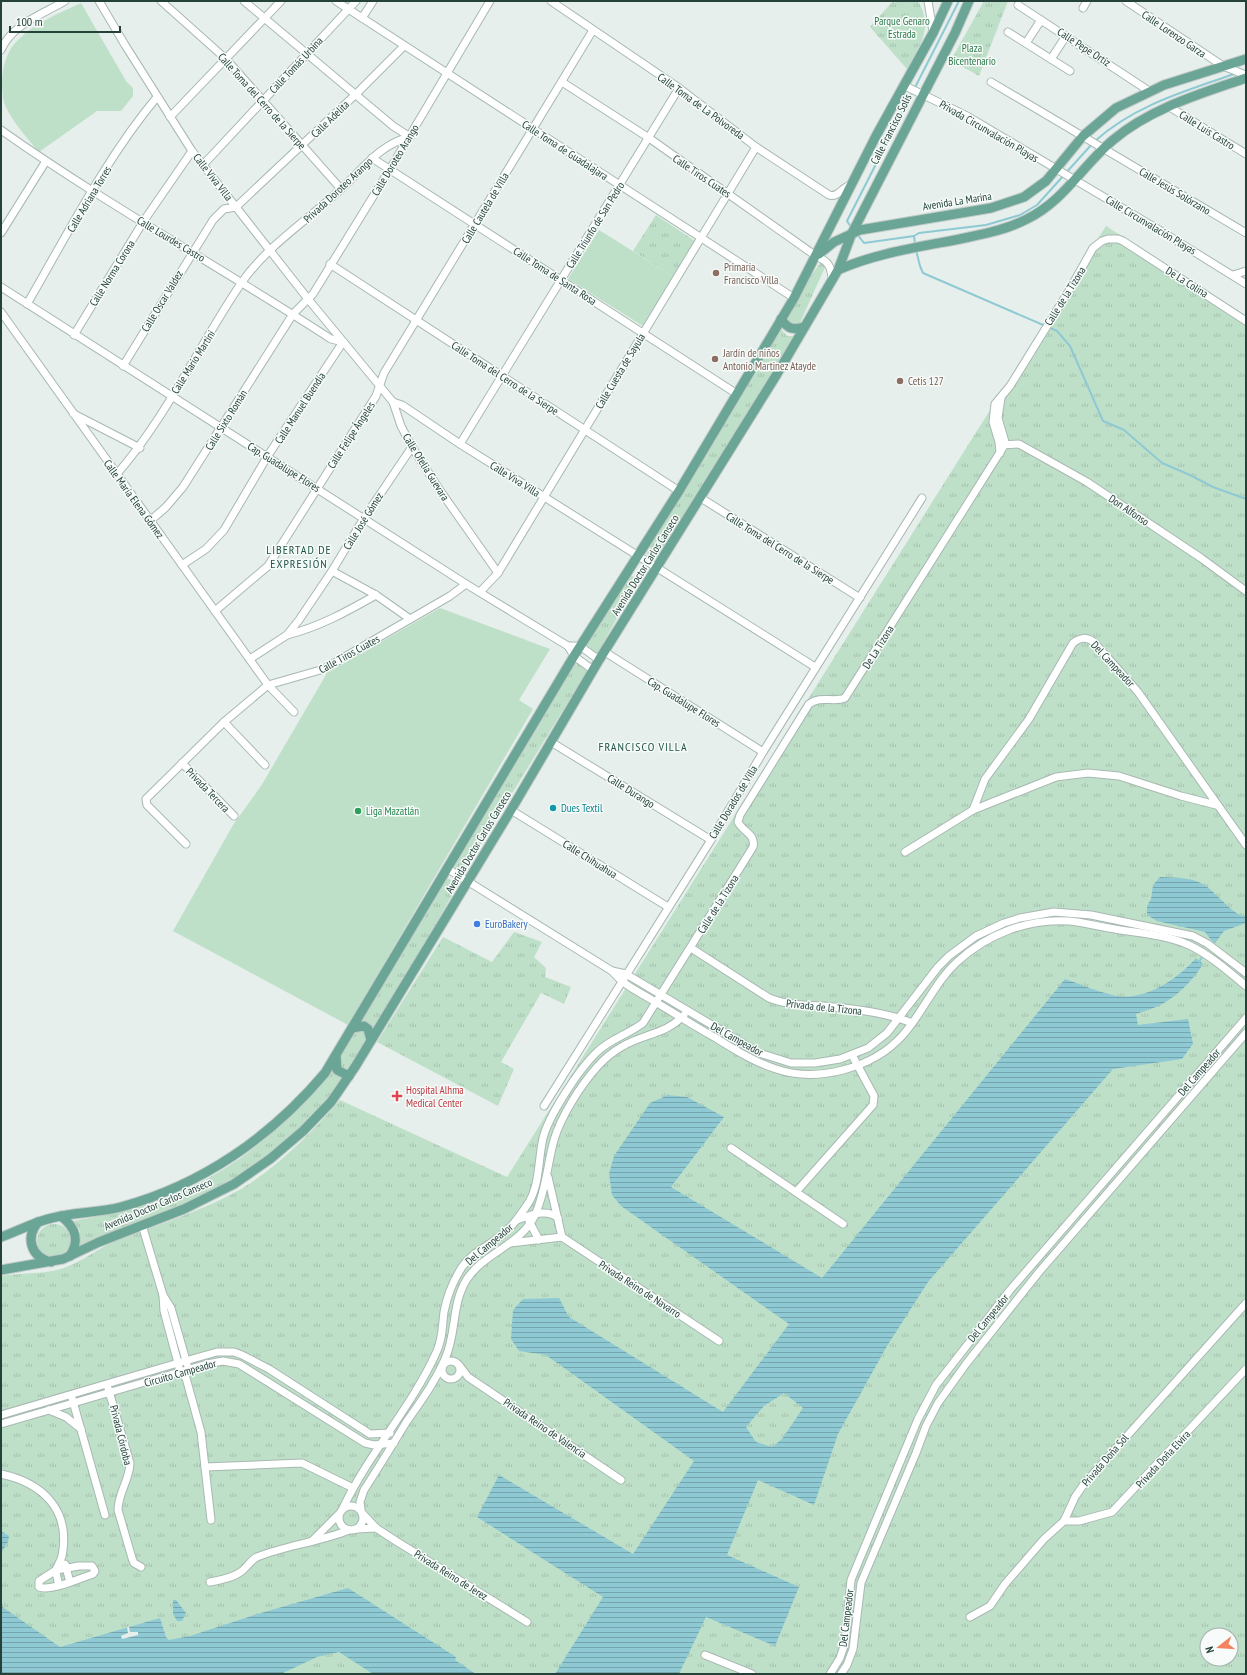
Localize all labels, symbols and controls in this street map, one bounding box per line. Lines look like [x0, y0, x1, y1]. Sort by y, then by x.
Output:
street label: Calle Lorenzo Garza [1139, 7, 1209, 61]
scale bar [10, 8, 120, 34]
text: 100 m [16, 14, 43, 29]
park label: Parque Genaro Estrada [874, 14, 930, 41]
street label: Calle Pepe Ortiz [1055, 25, 1113, 69]
street label: Calle Tomás Urbina [266, 34, 326, 96]
park label: Plaza Bicentenario [948, 41, 996, 68]
street label: Calle Toma del Cerro de la Sierpe [215, 50, 309, 152]
street label: Calle Toma de La Polvoreda [655, 70, 747, 142]
street label: Calle Francisco Solís [867, 91, 915, 167]
street label: Calle Adelita [308, 97, 352, 141]
street label: Privada Circunvalación Playas [937, 97, 1041, 165]
street label: Calle Luis Castro [1177, 107, 1238, 153]
street label: Calle Toma de Guadalajara [519, 117, 611, 183]
street label: Calle Doroteo Arango [368, 122, 422, 198]
street label: Calle Viva Villa [190, 151, 236, 203]
street label: Calle Tiros Cuates [670, 151, 734, 201]
street label: Privada Doroteo Arango [300, 154, 376, 226]
street label: Calle Adriana Torres [64, 163, 114, 235]
street label: Calle Jesús Solórzano [1137, 164, 1213, 218]
street label: Calle Cautela de Villa [458, 170, 512, 246]
street label: Calle Triunfo de San Pedro [563, 179, 627, 271]
street label: Avenida La Marina [922, 189, 992, 213]
street label: Calle Circunvalación Playas [1103, 192, 1199, 258]
street label: Calle Lourdes Castro [134, 213, 208, 265]
street label: Calle Norma Corona [86, 237, 138, 309]
street label: Calle Toma de Santa Rosa [511, 244, 599, 308]
place label: Primaria Francisco Villa [724, 260, 778, 287]
street label: De La Colina [1163, 263, 1211, 301]
street label: Calle de la Tizona [1041, 264, 1089, 328]
street label: Calle Oscar Valdez [138, 268, 186, 334]
marker: Primaria Francisco Villa [711, 268, 721, 278]
street label: Calle Mario Martini [168, 328, 218, 396]
street label: Calle Cuesta de Sayula [592, 331, 648, 411]
street label: Calle Toma del Cerro de la Sierpe [449, 338, 562, 418]
place label: Jardín de niños Antonio Martinez Atayde [722, 346, 817, 373]
marker: Jardín de niños Antonio Martinez Atayde [710, 354, 720, 364]
street label: Calle Manuel Buendía [272, 370, 328, 446]
place label: Cetis 127 [908, 374, 944, 388]
marker: Cetis 127 [895, 376, 905, 386]
street label: Calle Sixto Román [202, 387, 250, 453]
street label: Calle Felipe Ángeles [324, 399, 378, 471]
street label: Calle Ofelia Guevara [400, 431, 452, 503]
street label: Cap. Guadalupe Flores [245, 439, 323, 495]
street label: Calle María Elena Gómez [101, 457, 167, 541]
street label: Calle Viva Villa [487, 458, 543, 500]
street label: Calle José Gómez [340, 490, 386, 552]
street label: Don Alfonso [1106, 491, 1152, 529]
street label: Calle Toma del Cerro de la Sierpe [723, 509, 837, 587]
street label: Avenida Doctor Carlos Canseco [608, 512, 682, 618]
district label: LIBERTAD DE EXPRESIÓN [266, 542, 332, 571]
street label: De La Tizona [859, 623, 897, 671]
street label: Calle Tiros Cuates [316, 631, 382, 676]
street label: Del Campeador [1088, 638, 1138, 690]
street label: Cap. Guadalupe Flores [645, 674, 723, 730]
district label: FRANCISCO VILLA [598, 739, 688, 754]
street label: Calle Dorados de Villa [706, 763, 760, 841]
street label: Privada Tercera [183, 765, 233, 815]
street label: Calle Durango [605, 771, 658, 811]
street label: Avenida Doctor Carlos Canseco [442, 788, 514, 895]
place label: Dues Textil [561, 801, 603, 815]
marker: Dues Textil [548, 803, 558, 813]
place label: Liga Mazatlán [366, 804, 419, 818]
marker: Liga Mazatlán [353, 806, 363, 816]
street label: Calle Chihuahua [560, 837, 620, 881]
street label: Calle de la Tizona [694, 872, 742, 936]
place label: EuroBakery [485, 917, 529, 931]
marker: EuroBakery [472, 919, 482, 929]
street label: Privada de la Tizona [785, 996, 863, 1018]
street label: Del Campeador [708, 1019, 766, 1059]
street label: Del Campeador [1175, 1046, 1223, 1098]
place label: Hospital Alhma Medical Center [406, 1083, 464, 1110]
marker: Hospital Alhma Medical Center [391, 1090, 403, 1102]
street label: Avenida Doctor Carlos Canseco [102, 1175, 214, 1233]
street label: Del Campeador [462, 1220, 516, 1268]
street label: Privada Reino de Navarro [596, 1257, 684, 1321]
street label: Del Campeador [964, 1291, 1012, 1345]
street label: Circuito Campeador [142, 1356, 218, 1390]
street label: Privada Reino de Valencia [501, 1395, 589, 1461]
street label: Privada Córdoba [107, 1404, 135, 1466]
street label: Privada Doña Elvira [1133, 1427, 1193, 1491]
street label: Privada Doña Sol [1079, 1431, 1132, 1489]
street label: Privada Reino de Jerez [412, 1547, 490, 1603]
street label: Del Campeador [836, 1588, 856, 1648]
north arrow [1199, 1627, 1239, 1667]
text: N [1202, 1645, 1217, 1655]

